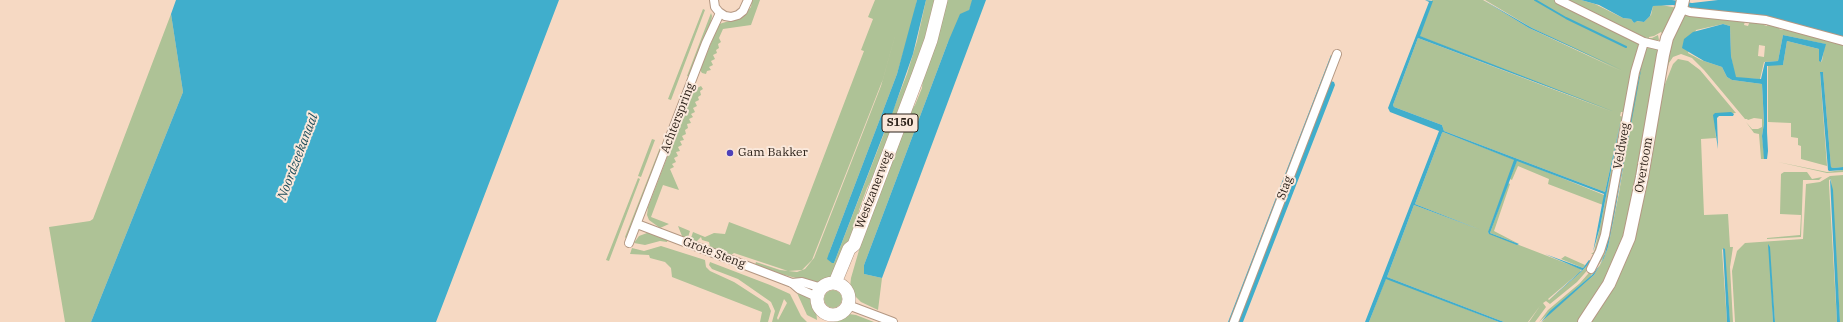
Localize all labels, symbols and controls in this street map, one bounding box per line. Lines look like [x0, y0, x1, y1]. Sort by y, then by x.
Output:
street label: Achterspring [658, 81, 698, 155]
water label: Noordzeekanaal [274, 112, 322, 202]
road number: S150 [882, 114, 918, 132]
street label: Veldweg [1611, 122, 1633, 170]
street label: Overtoom [1632, 136, 1656, 194]
place label: Gam Bakker [738, 146, 808, 160]
marker: Gam Bakker [725, 148, 735, 158]
street label: Westzanerweg [853, 149, 895, 231]
street label: Stag [1274, 174, 1296, 202]
street label: Grote Steng [681, 234, 747, 272]

